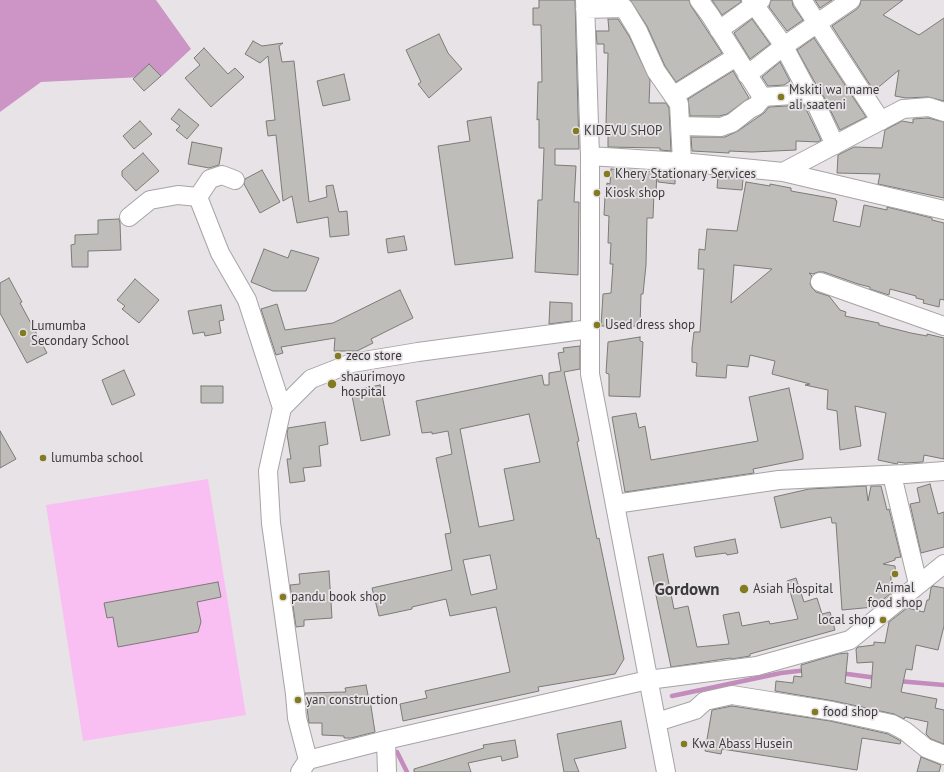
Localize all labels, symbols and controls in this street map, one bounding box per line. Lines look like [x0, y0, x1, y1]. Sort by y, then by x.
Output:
place label: Mskiti wa mame ali saateni [789, 82, 879, 113]
marker: Mskiti wa mame ali saateni [776, 92, 786, 102]
place label: KIDEVU SHOP [584, 123, 662, 139]
marker: KIDEVU SHOP [571, 126, 581, 136]
place label: Khery Stationary Services [615, 166, 756, 182]
marker: Khery Stationary Services [602, 169, 612, 179]
place label: Kiosk shop [605, 185, 665, 201]
marker: Kiosk shop [592, 188, 602, 198]
place label: Used dress shop [605, 317, 695, 333]
place label: Lumumba Secondary School [31, 318, 129, 349]
marker: Used dress shop [592, 320, 602, 330]
marker: Lumumba Secondary School [18, 328, 28, 338]
place label: zeco store [346, 348, 402, 364]
marker: zeco store [333, 351, 343, 361]
place label: shaurimoyo hospital [341, 369, 405, 400]
marker: shaurimoyo hospital [326, 378, 338, 390]
place label: lumumba school [51, 450, 143, 466]
marker: lumumba school [38, 453, 48, 463]
marker: Animal food shop [890, 569, 900, 579]
district label: Gordown [654, 580, 720, 600]
place label: Animal food shop [868, 580, 922, 611]
place label: Asiah Hospital [753, 581, 833, 597]
marker: Asiah Hospital [738, 583, 750, 595]
place label: pandu book shop [291, 589, 386, 605]
marker: pandu book shop [278, 592, 288, 602]
place label: local shop [818, 612, 875, 628]
marker: local shop [878, 615, 888, 625]
place label: yan construction [306, 692, 398, 708]
marker: yan construction [293, 695, 303, 705]
place label: food shop [823, 704, 878, 720]
marker: food shop [810, 707, 820, 717]
place label: Kwa Abass Husein [692, 736, 793, 752]
marker: Kwa Abass Husein [679, 739, 689, 749]

